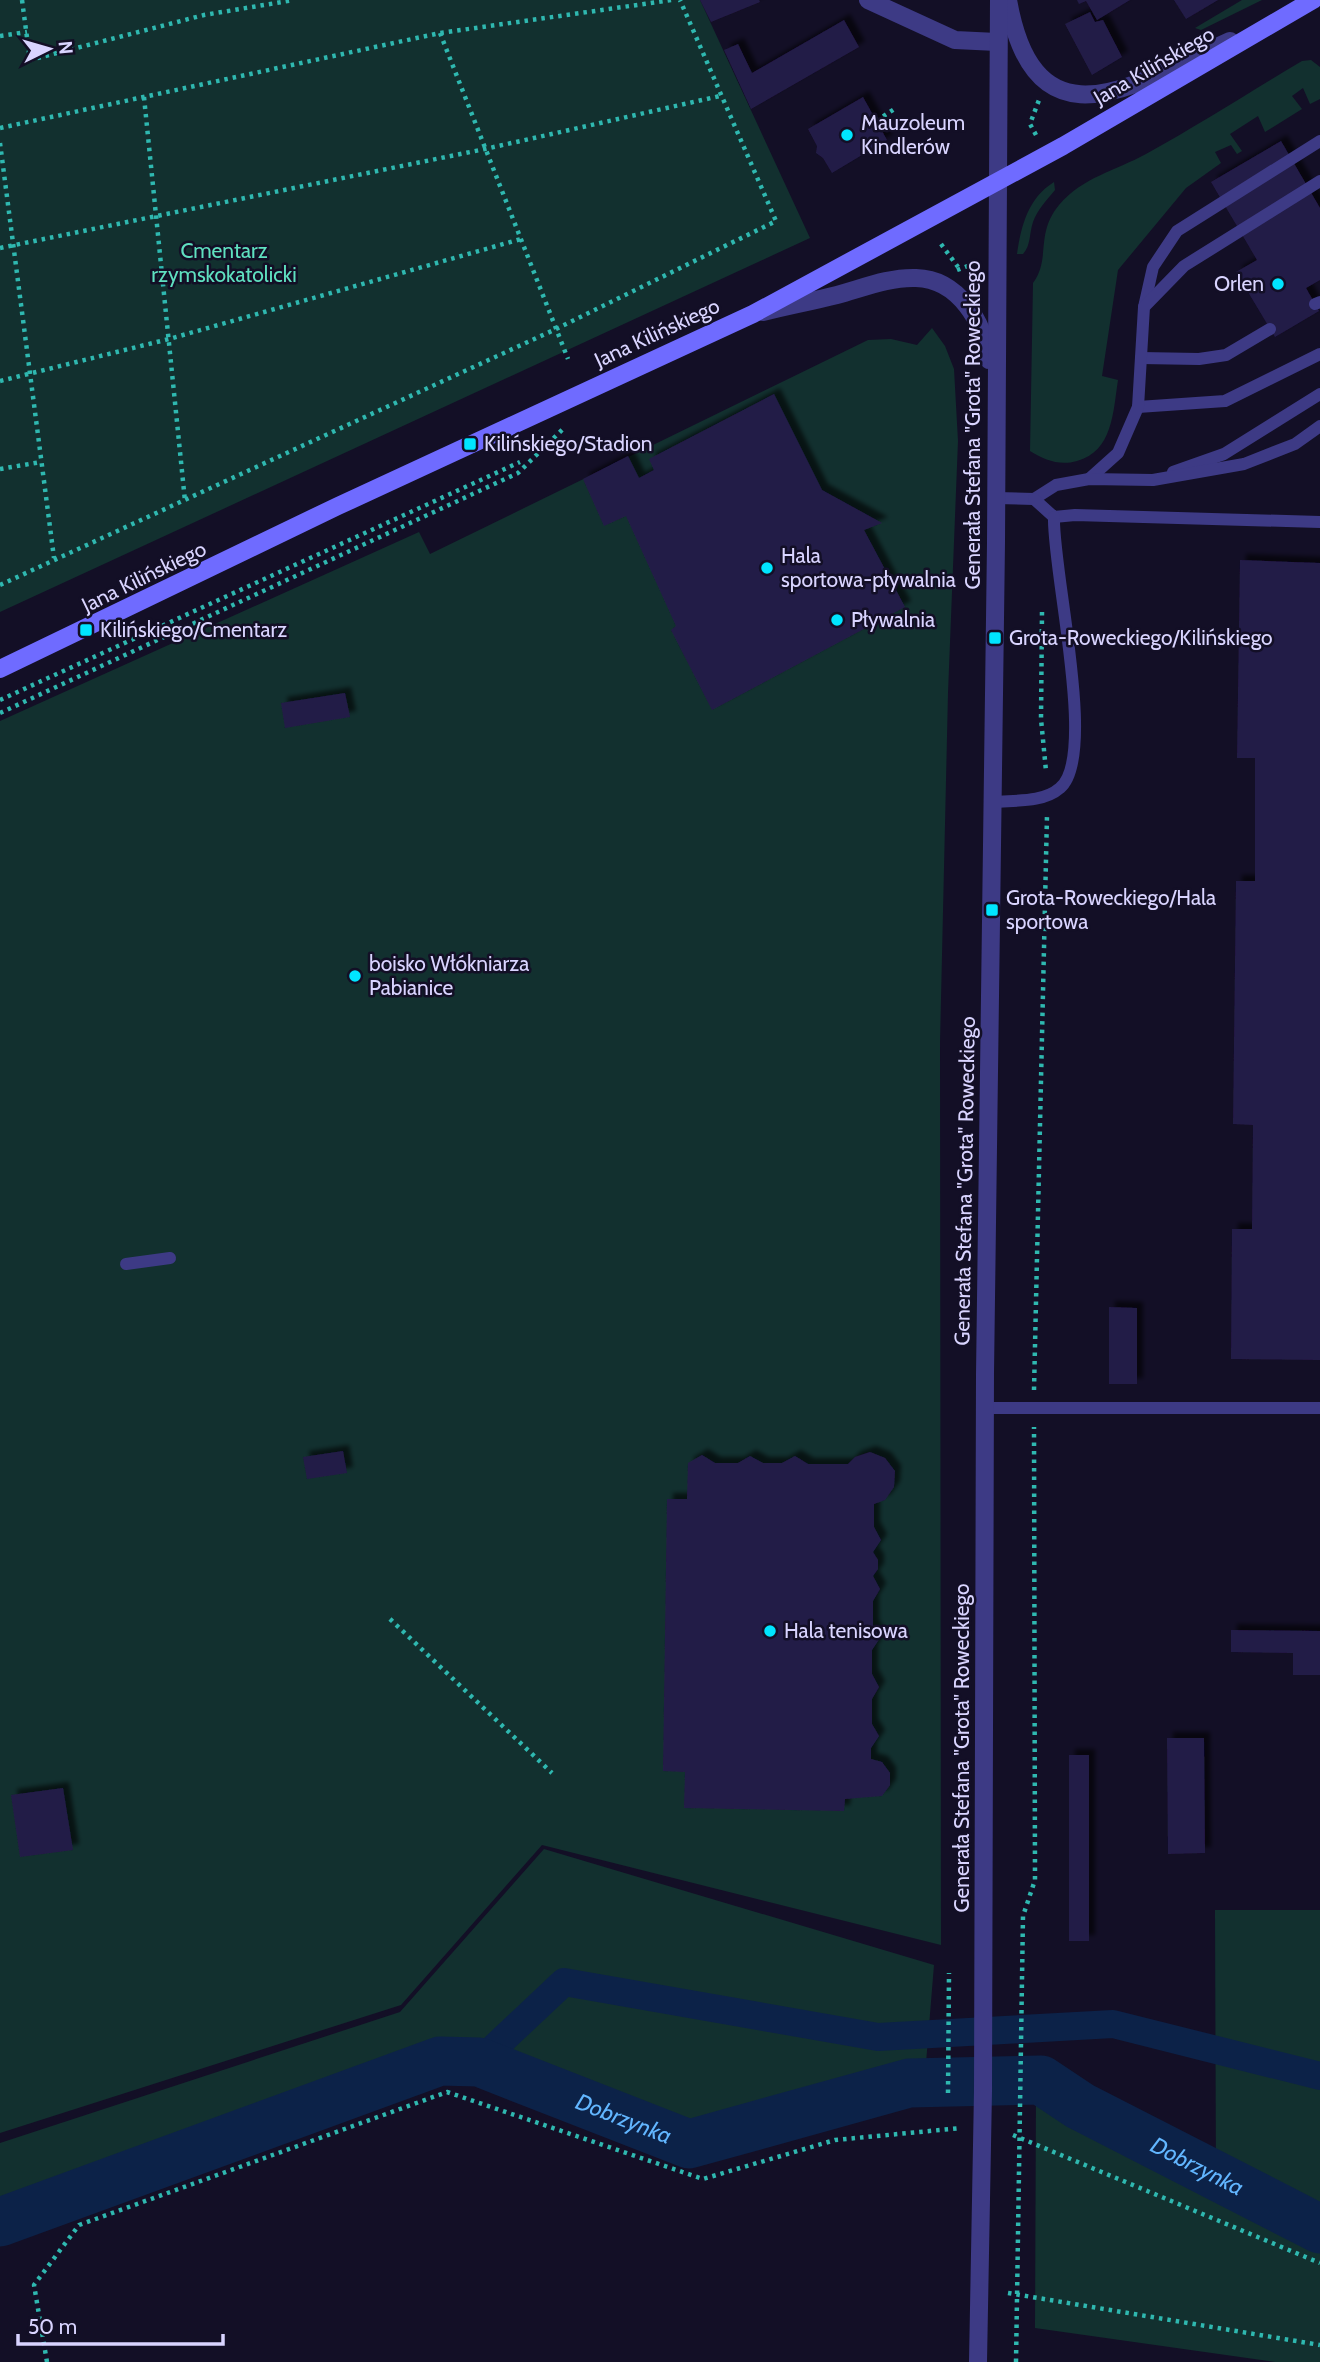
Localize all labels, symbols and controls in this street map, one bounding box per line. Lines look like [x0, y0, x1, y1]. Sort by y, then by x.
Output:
north arrow [14, 14, 84, 84]
street label: Jana Kilińskiego [1088, 21, 1218, 111]
text: N [53, 40, 77, 55]
place label: Mauzoleum Kindlerów [861, 110, 965, 159]
marker: Mauzoleum Kindlerów [839, 127, 855, 143]
park label: Cmentarz rzymskokatolicki [151, 238, 297, 287]
street label: Generała Stefana "Grota" Roweckiego [960, 260, 985, 590]
place label: Orlen [1214, 271, 1264, 296]
marker: Orlen [1270, 276, 1286, 292]
street label: Jana Kilińskiego [589, 293, 723, 373]
place label: Kilińskiego/Stadion [484, 431, 653, 456]
marker: Kilińskiego/Stadion [462, 436, 478, 452]
street label: Jana Kilińskiego [77, 536, 210, 618]
place label: Hala sportowa-pływalnia [781, 543, 956, 592]
marker: Hala sportowa-pływalnia [759, 560, 775, 576]
place label: Pływalnia [851, 607, 935, 632]
marker: Pływalnia [829, 612, 845, 628]
place label: Kilińskiego/Cmentarz [100, 617, 287, 642]
marker: Kilińskiego/Cmentarz [78, 622, 94, 638]
place label: Grota-Roweckiego/Kilińskiego [1009, 625, 1273, 650]
marker: Grota-Roweckiego/Kilińskiego [987, 630, 1003, 646]
place label: Grota-Roweckiego/Hala sportowa [1006, 885, 1216, 934]
marker: Grota-Roweckiego/Hala sportowa [984, 902, 1000, 918]
place label: boisko Włókniarza Pabianice [369, 951, 529, 1000]
marker: boisko Włókniarza Pabianice [347, 968, 363, 984]
street label: Generała Stefana "Grota" Roweckiego [949, 1016, 980, 1346]
street label: Generała Stefana "Grota" Roweckiego [949, 1583, 974, 1913]
place label: Hala tenisowa [784, 1618, 908, 1643]
marker: Hala tenisowa [762, 1623, 778, 1639]
water label: Dobrzynka [572, 2087, 676, 2150]
water label: Dobrzynka [1146, 2131, 1249, 2202]
scale bar [18, 2302, 222, 2346]
text: 50 m [28, 2314, 77, 2339]

